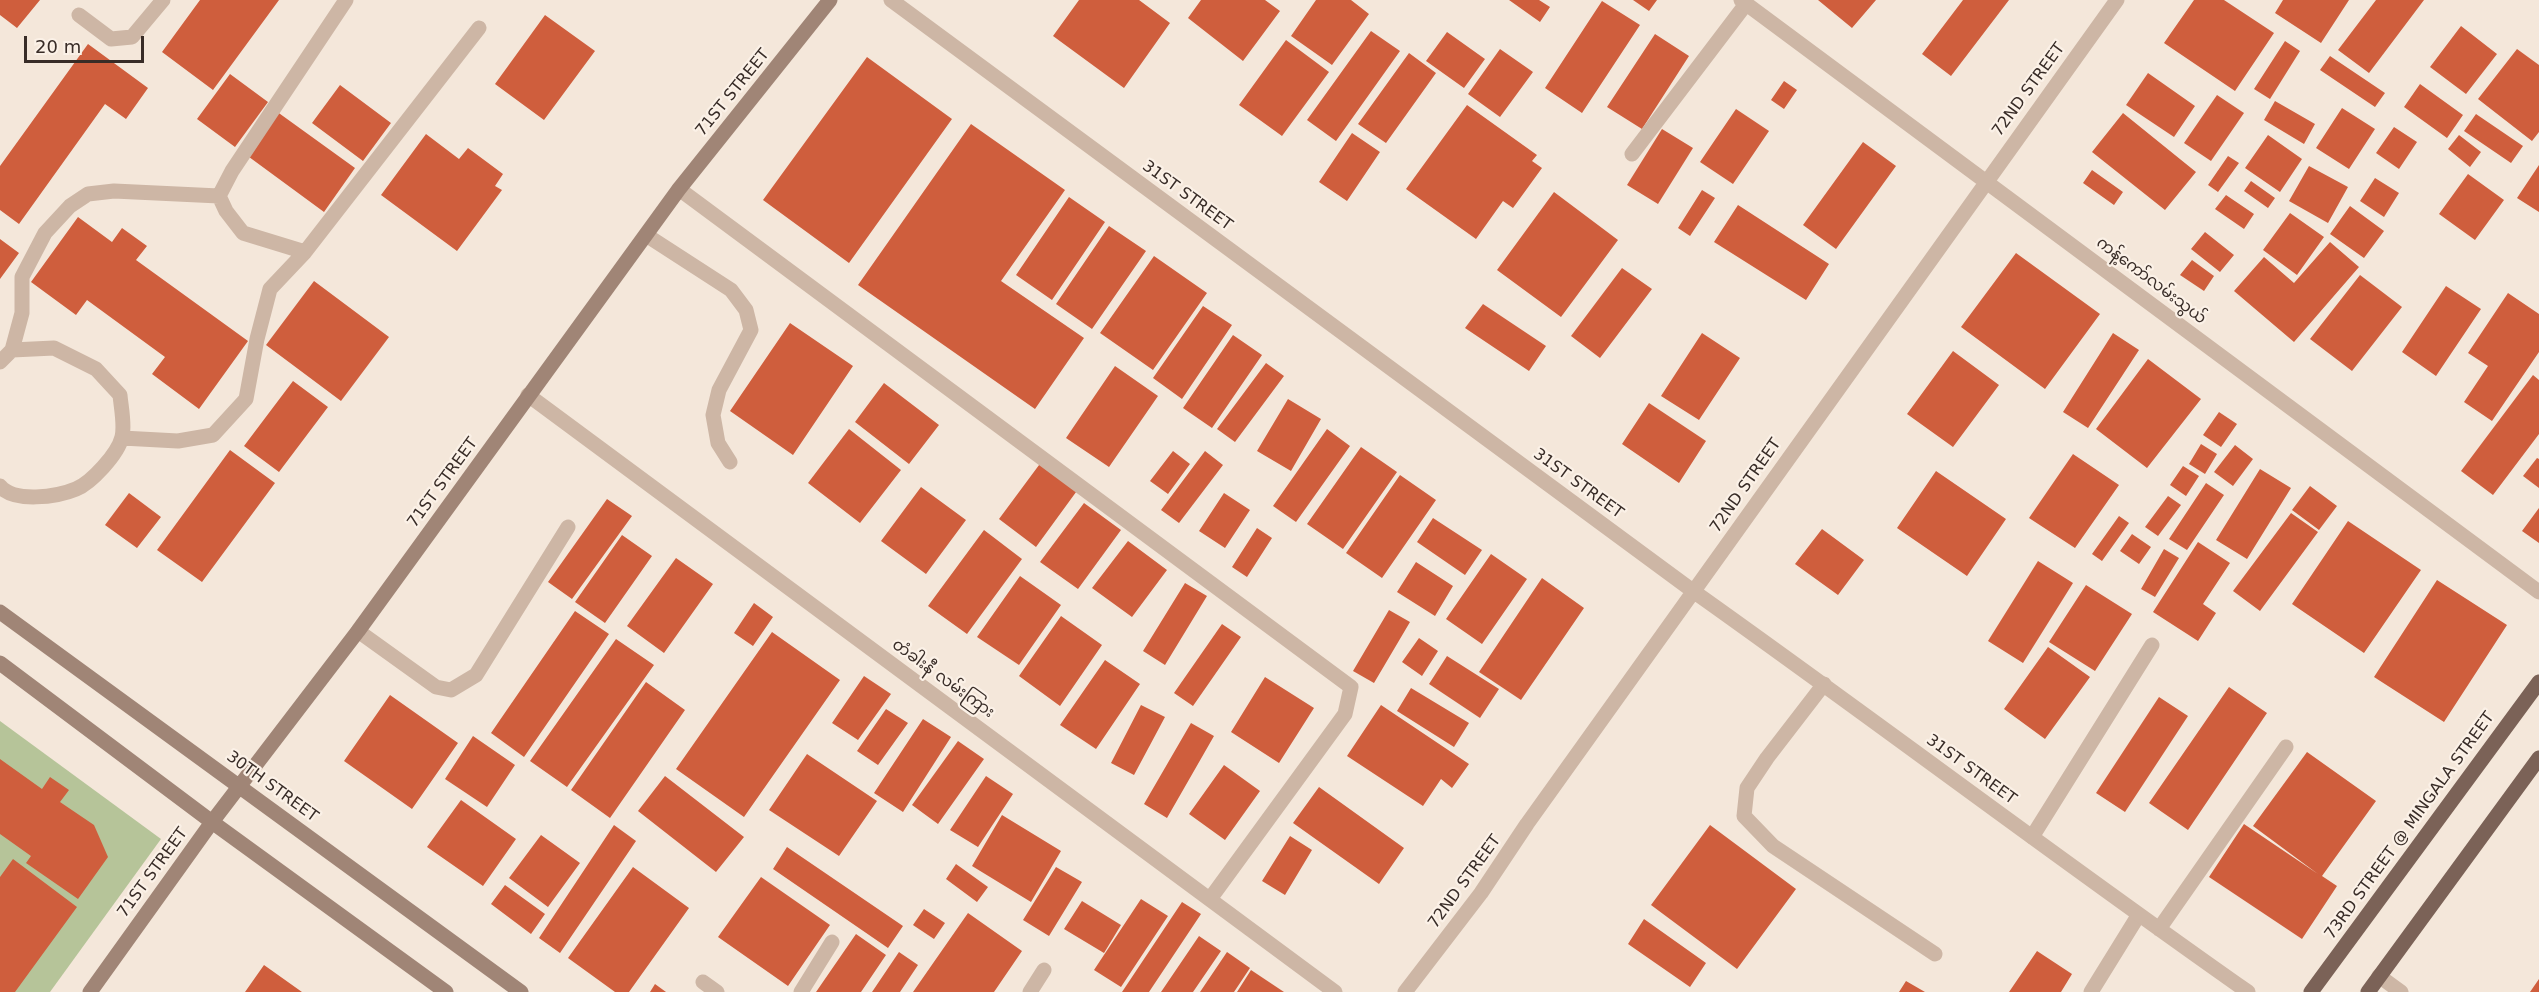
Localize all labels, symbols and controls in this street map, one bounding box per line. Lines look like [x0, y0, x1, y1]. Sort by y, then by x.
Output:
scale bar [27, 24, 147, 62]
text: 20 m [35, 36, 81, 57]
street label: 72ND STREET [1989, 40, 2069, 140]
street label: 71ST STREET [692, 46, 774, 140]
street label: 31ST STREET [1138, 157, 1236, 235]
street label: ကန့်ကော်လမ်းသွယ် [2092, 233, 2210, 329]
street label: 71ST STREET [404, 434, 482, 532]
street label: 72ND STREET [1706, 435, 1786, 537]
street label: 31ST STREET [1529, 445, 1627, 523]
street label: တံခါးနီ လမ်းကြား [888, 635, 998, 723]
street label: 73RD STREET @ MINGALA STREET [2321, 709, 2499, 943]
street label: 31ST STREET [1922, 731, 2020, 809]
street label: 30TH STREET [223, 747, 321, 827]
street label: 71ST STREET [114, 824, 192, 922]
street label: 72ND STREET [1425, 832, 1505, 932]

